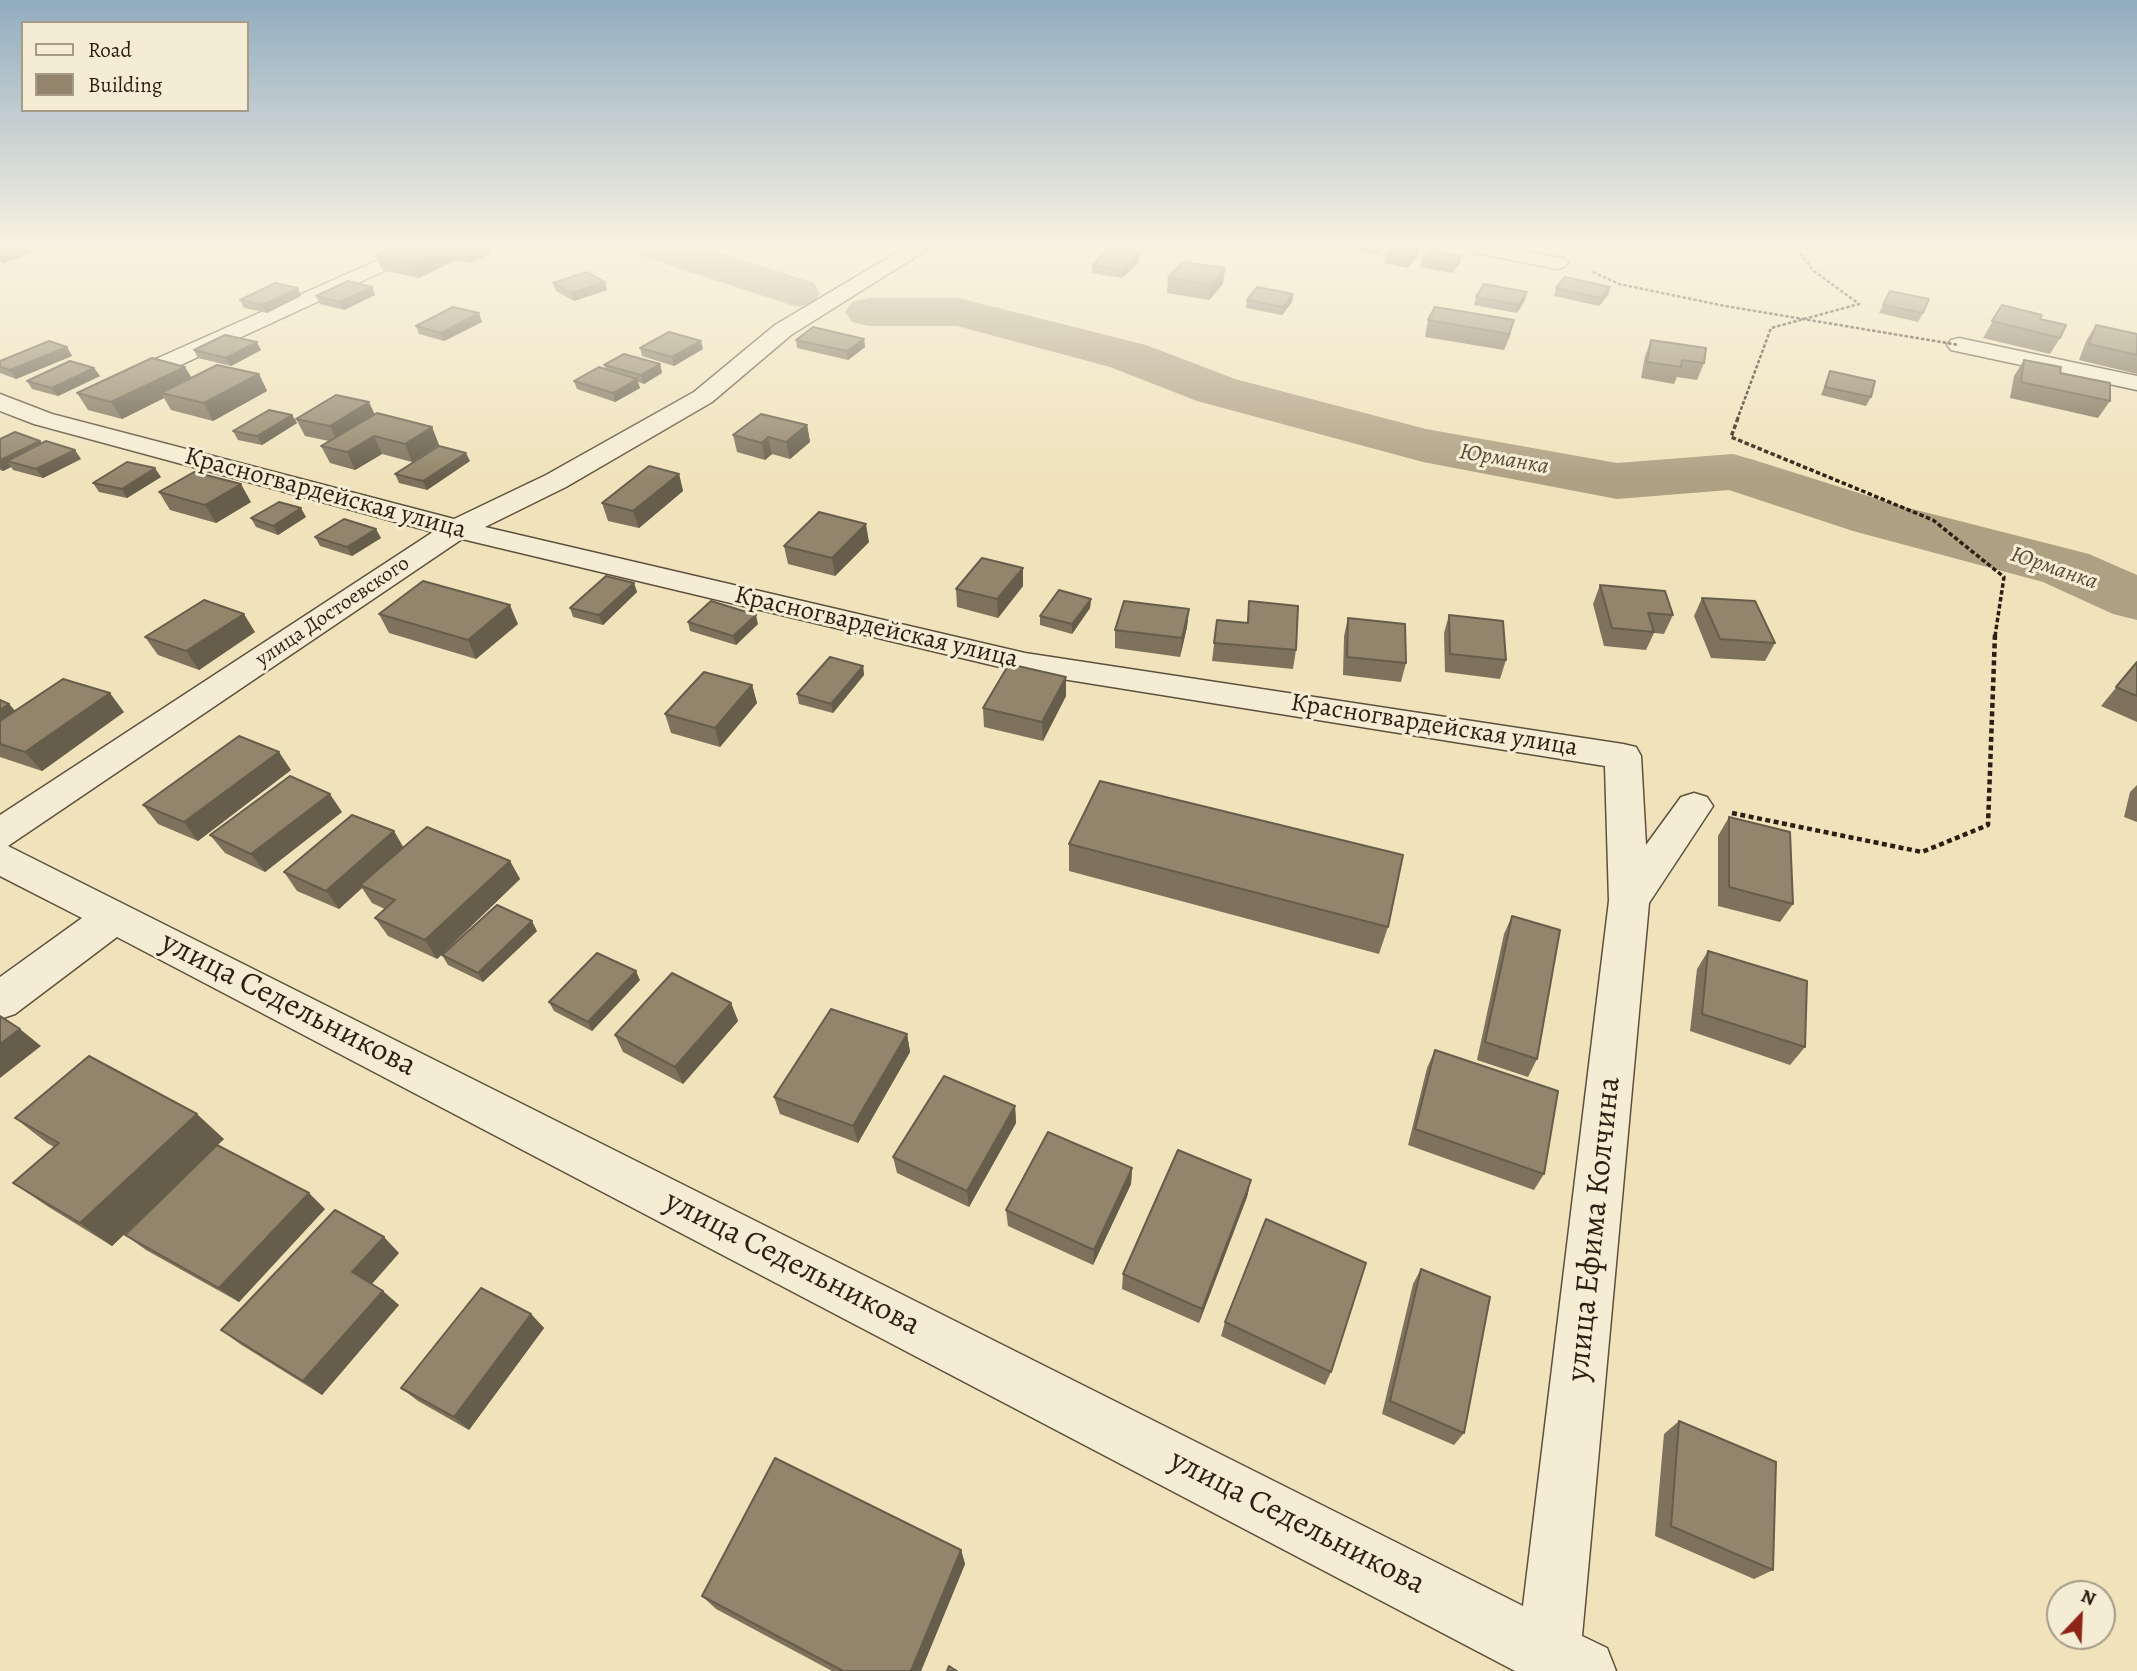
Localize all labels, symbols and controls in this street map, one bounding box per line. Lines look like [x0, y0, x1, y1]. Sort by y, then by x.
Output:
legend [21, 21, 248, 112]
text: Road [88, 36, 132, 64]
text: Building [88, 71, 162, 99]
water label: Юрманка [1457, 439, 1551, 481]
street label: Красногвардейская улица [181, 441, 469, 547]
water label: Юрманка [2007, 541, 2101, 597]
street label: улица Достоевского [251, 551, 415, 673]
street label: Красногвардейская улица [731, 580, 1021, 676]
street label: Красногвардейская улица [1288, 688, 1580, 764]
street label: улица Седельникова [154, 924, 422, 1086]
street label: улица Ефима Колчина [1560, 1075, 1630, 1383]
street label: улица Седельникова [658, 1183, 926, 1345]
street label: улица Седельникова [1163, 1442, 1431, 1604]
north arrow [2046, 1580, 2116, 1650]
text: N [2077, 1583, 2100, 1612]

